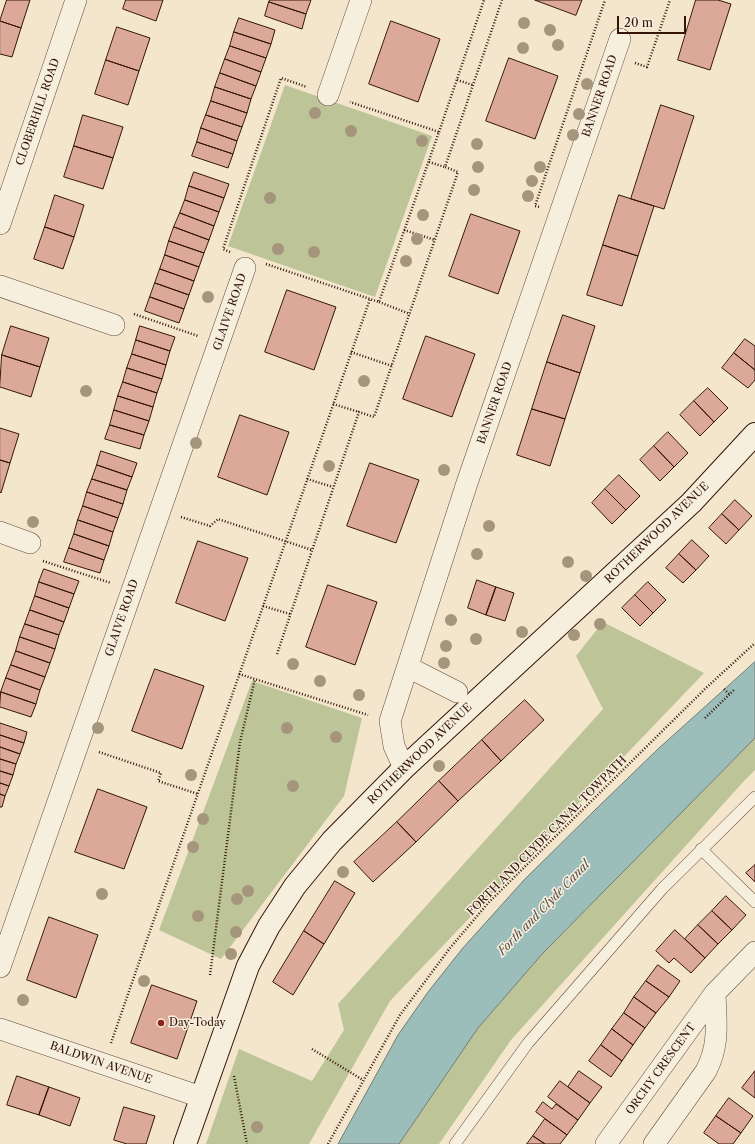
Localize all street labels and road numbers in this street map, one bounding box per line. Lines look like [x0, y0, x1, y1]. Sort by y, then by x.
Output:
street label: BANNER ROAD [580, 53, 620, 139]
street label: CLOBERHILL ROAD [13, 57, 63, 167]
street label: GLAIVE ROAD [211, 272, 249, 352]
street label: BANNER ROAD [475, 360, 515, 446]
street label: ROTHERWOOD AVENUE [602, 480, 712, 586]
street label: GLAIVE ROAD [103, 578, 141, 658]
street label: ROTHERWOOD AVENUE [365, 701, 475, 807]
street label: FORTH AND CLYDE CANAL TOWPATH [464, 753, 630, 919]
street label: ORCHY CRESCENT [623, 1021, 699, 1117]
street label: BALDWIN AVENUE [48, 1039, 154, 1087]

